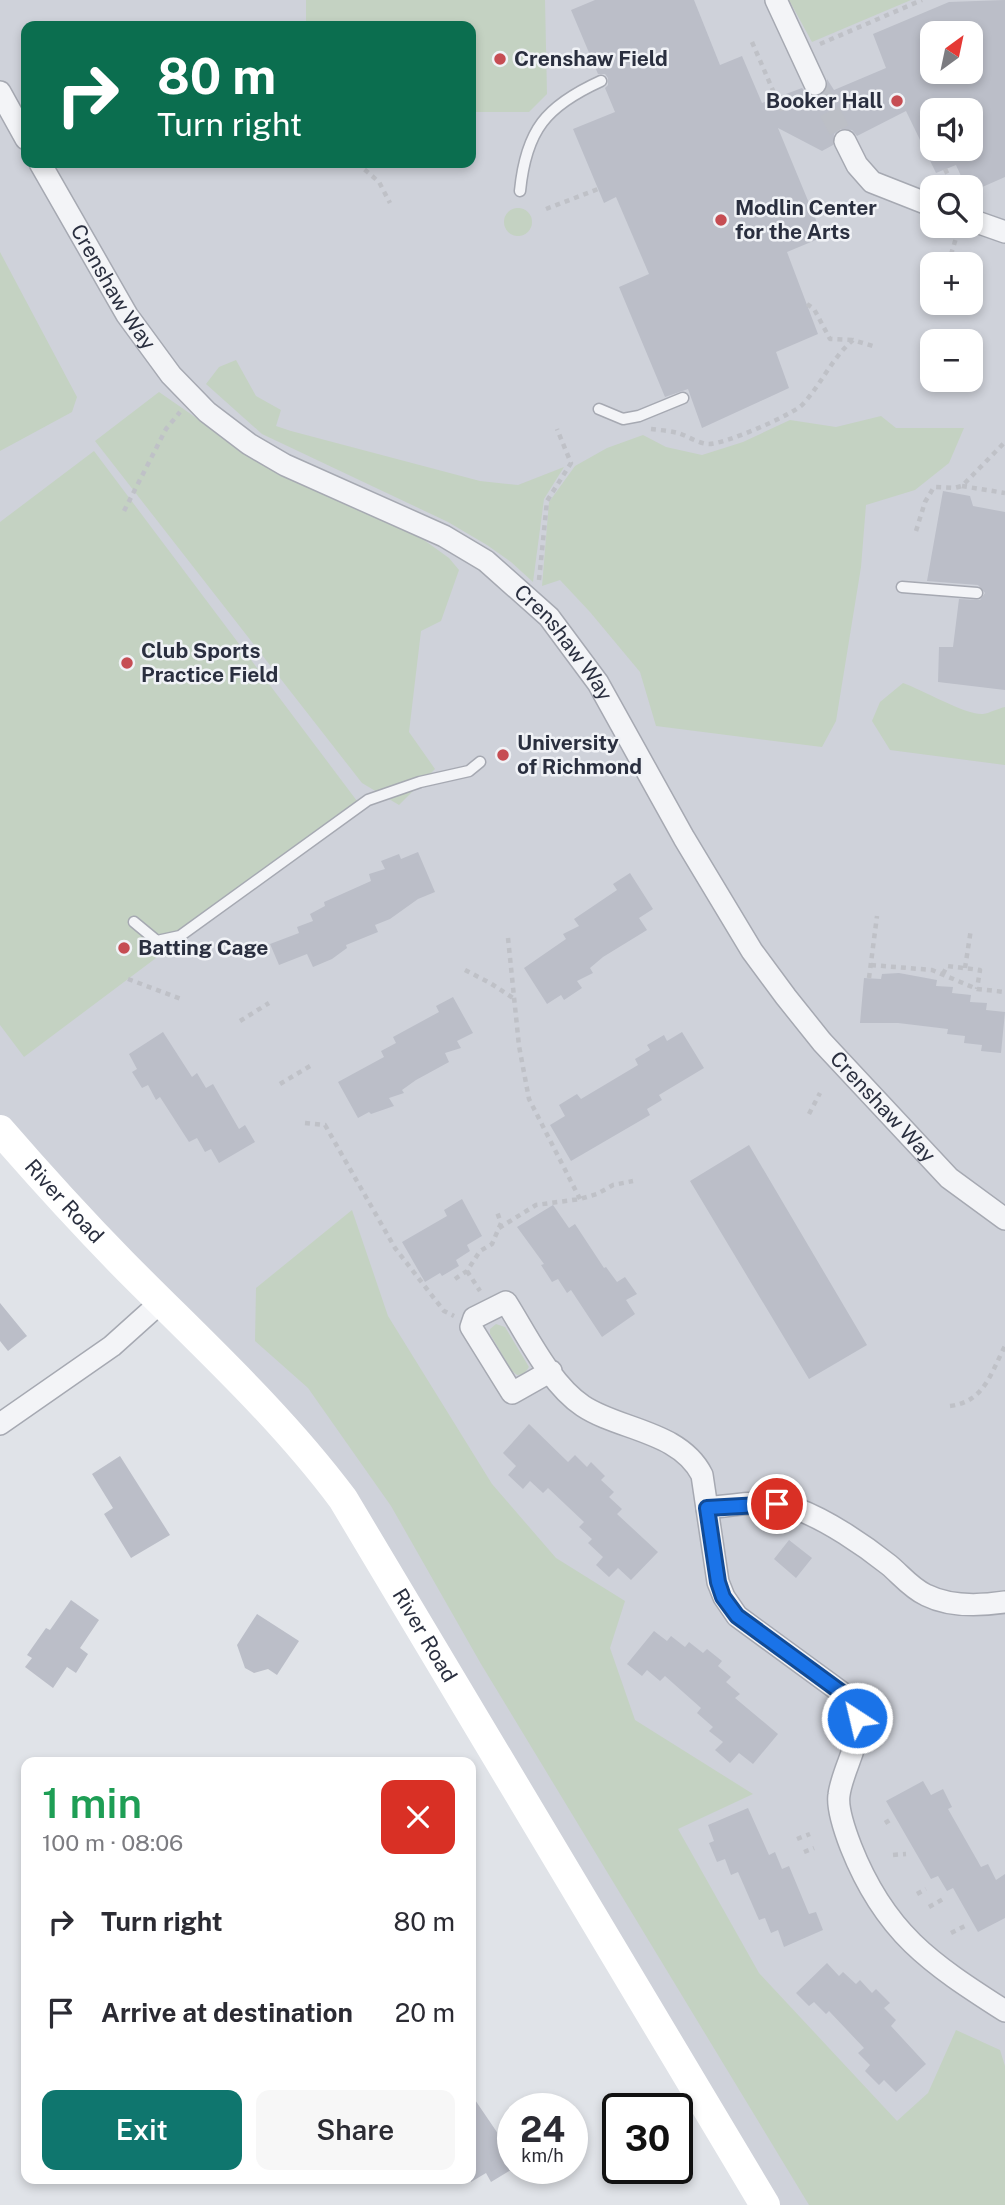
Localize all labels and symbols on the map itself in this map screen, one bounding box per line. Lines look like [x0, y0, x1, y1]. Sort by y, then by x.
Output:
north arrow [920, 21, 984, 84]
place label: Crenshaw Field [514, 46, 668, 71]
marker: Crenshaw Field [492, 51, 508, 67]
place label: Booker Hall [766, 88, 883, 113]
marker: Booker Hall [889, 93, 905, 109]
place label: Modlin Center for the Arts [735, 195, 877, 244]
marker: Modlin Center for the Arts [713, 212, 729, 228]
street label: Crenshaw Way [66, 219, 161, 355]
street label: Crenshaw Way [509, 579, 618, 705]
place label: Club Sports Practice Field [141, 638, 278, 687]
marker: Club Sports Practice Field [119, 655, 135, 671]
place label: University of Richmond [517, 730, 642, 779]
marker: University of Richmond [495, 747, 511, 763]
place label: Batting Cage [138, 935, 268, 960]
marker: Batting Cage [116, 940, 132, 956]
street label: Crenshaw Way [825, 1046, 941, 1167]
street label: River Road [20, 1154, 109, 1248]
pin [747, 1474, 807, 1534]
street label: River Road [387, 1584, 463, 1686]
position arrow [820, 1681, 894, 1755]
speed limit sign: 30 [602, 2093, 693, 2184]

